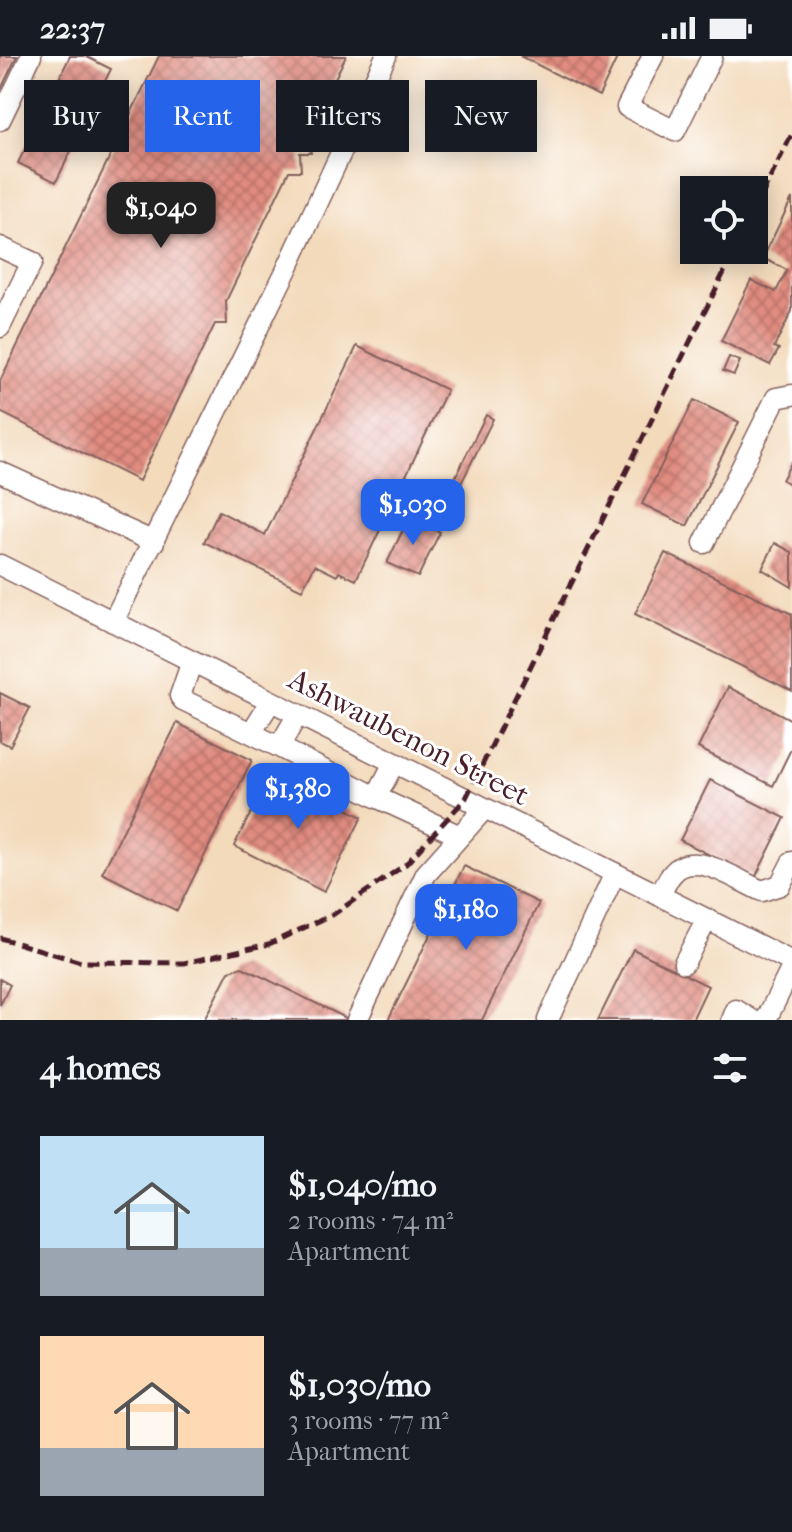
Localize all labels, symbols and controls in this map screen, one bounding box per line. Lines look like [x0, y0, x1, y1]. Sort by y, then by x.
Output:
text: 22:37 [40, 11, 105, 46]
chip: Buy [24, 80, 129, 152]
chip: Rent [145, 80, 260, 152]
chip: Filters [276, 80, 409, 152]
chip: New [425, 80, 537, 152]
map controls [680, 176, 768, 264]
button: locate [680, 176, 768, 264]
pin: $1,040 [96, 182, 226, 250]
text: $1,040 [125, 192, 197, 223]
pin: $1,030 [348, 479, 478, 547]
text: $1,030 [379, 489, 447, 520]
street label: Ashwaubenon Street [282, 661, 535, 813]
pin: $1,380 [233, 763, 363, 831]
text: $1,380 [265, 773, 331, 804]
pin: $1,180 [401, 884, 531, 952]
text: $1,180 [433, 894, 499, 925]
icon: filters [708, 1046, 752, 1090]
text: 4 homes [40, 1048, 161, 1088]
text: $1,040/mo [288, 1165, 437, 1205]
icon: home [104, 1168, 200, 1264]
text: 2 rooms · 74 m² [288, 1205, 453, 1236]
text: Apartment [288, 1236, 410, 1267]
text: $1,030/mo [288, 1365, 431, 1405]
icon: home [104, 1368, 200, 1464]
text: 3 rooms · 77 m² [288, 1405, 449, 1436]
text: Apartment [288, 1436, 410, 1467]

